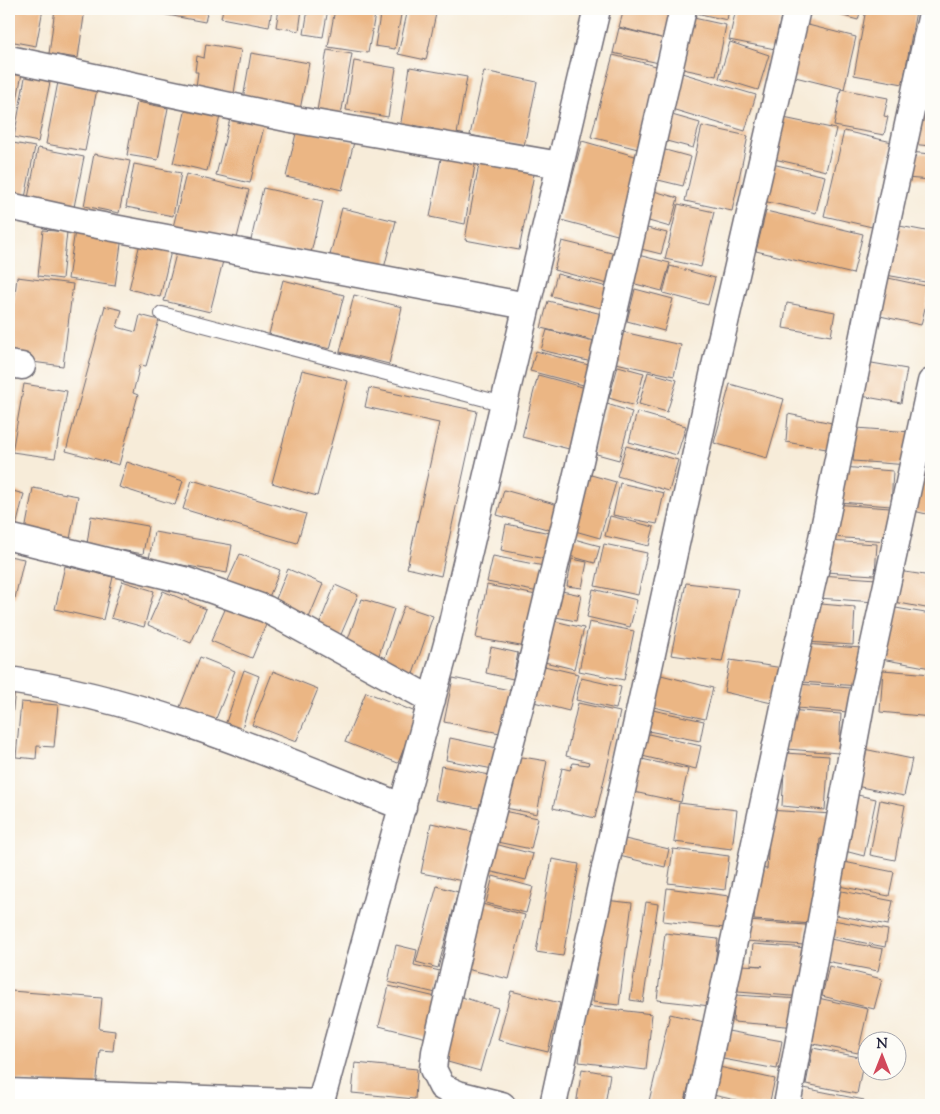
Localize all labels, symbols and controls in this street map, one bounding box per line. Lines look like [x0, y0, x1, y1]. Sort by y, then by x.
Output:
north arrow [858, 1032, 908, 1082]
text: N [876, 1035, 888, 1055]

